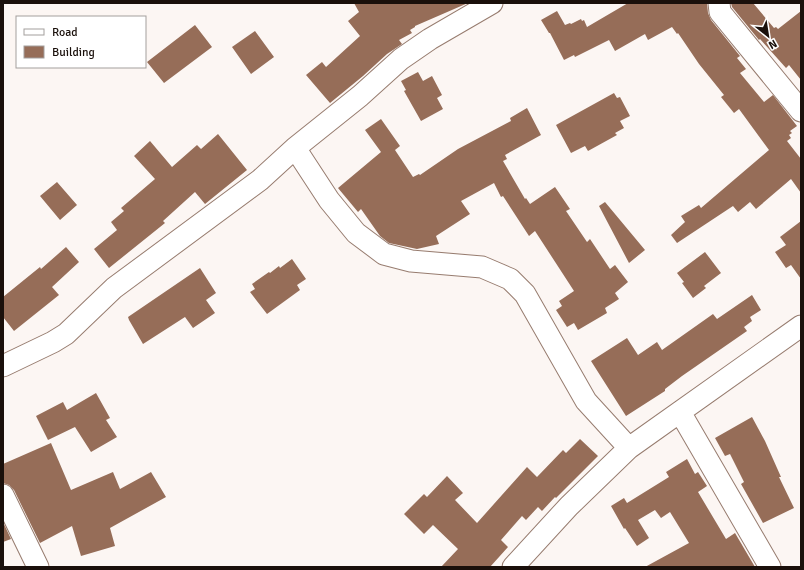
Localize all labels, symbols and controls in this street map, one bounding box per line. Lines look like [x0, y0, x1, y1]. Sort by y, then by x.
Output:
legend [16, 16, 146, 68]
north arrow [748, 16, 788, 56]
text: Road [52, 25, 78, 40]
text: N [766, 37, 779, 52]
text: Building [52, 45, 95, 60]

